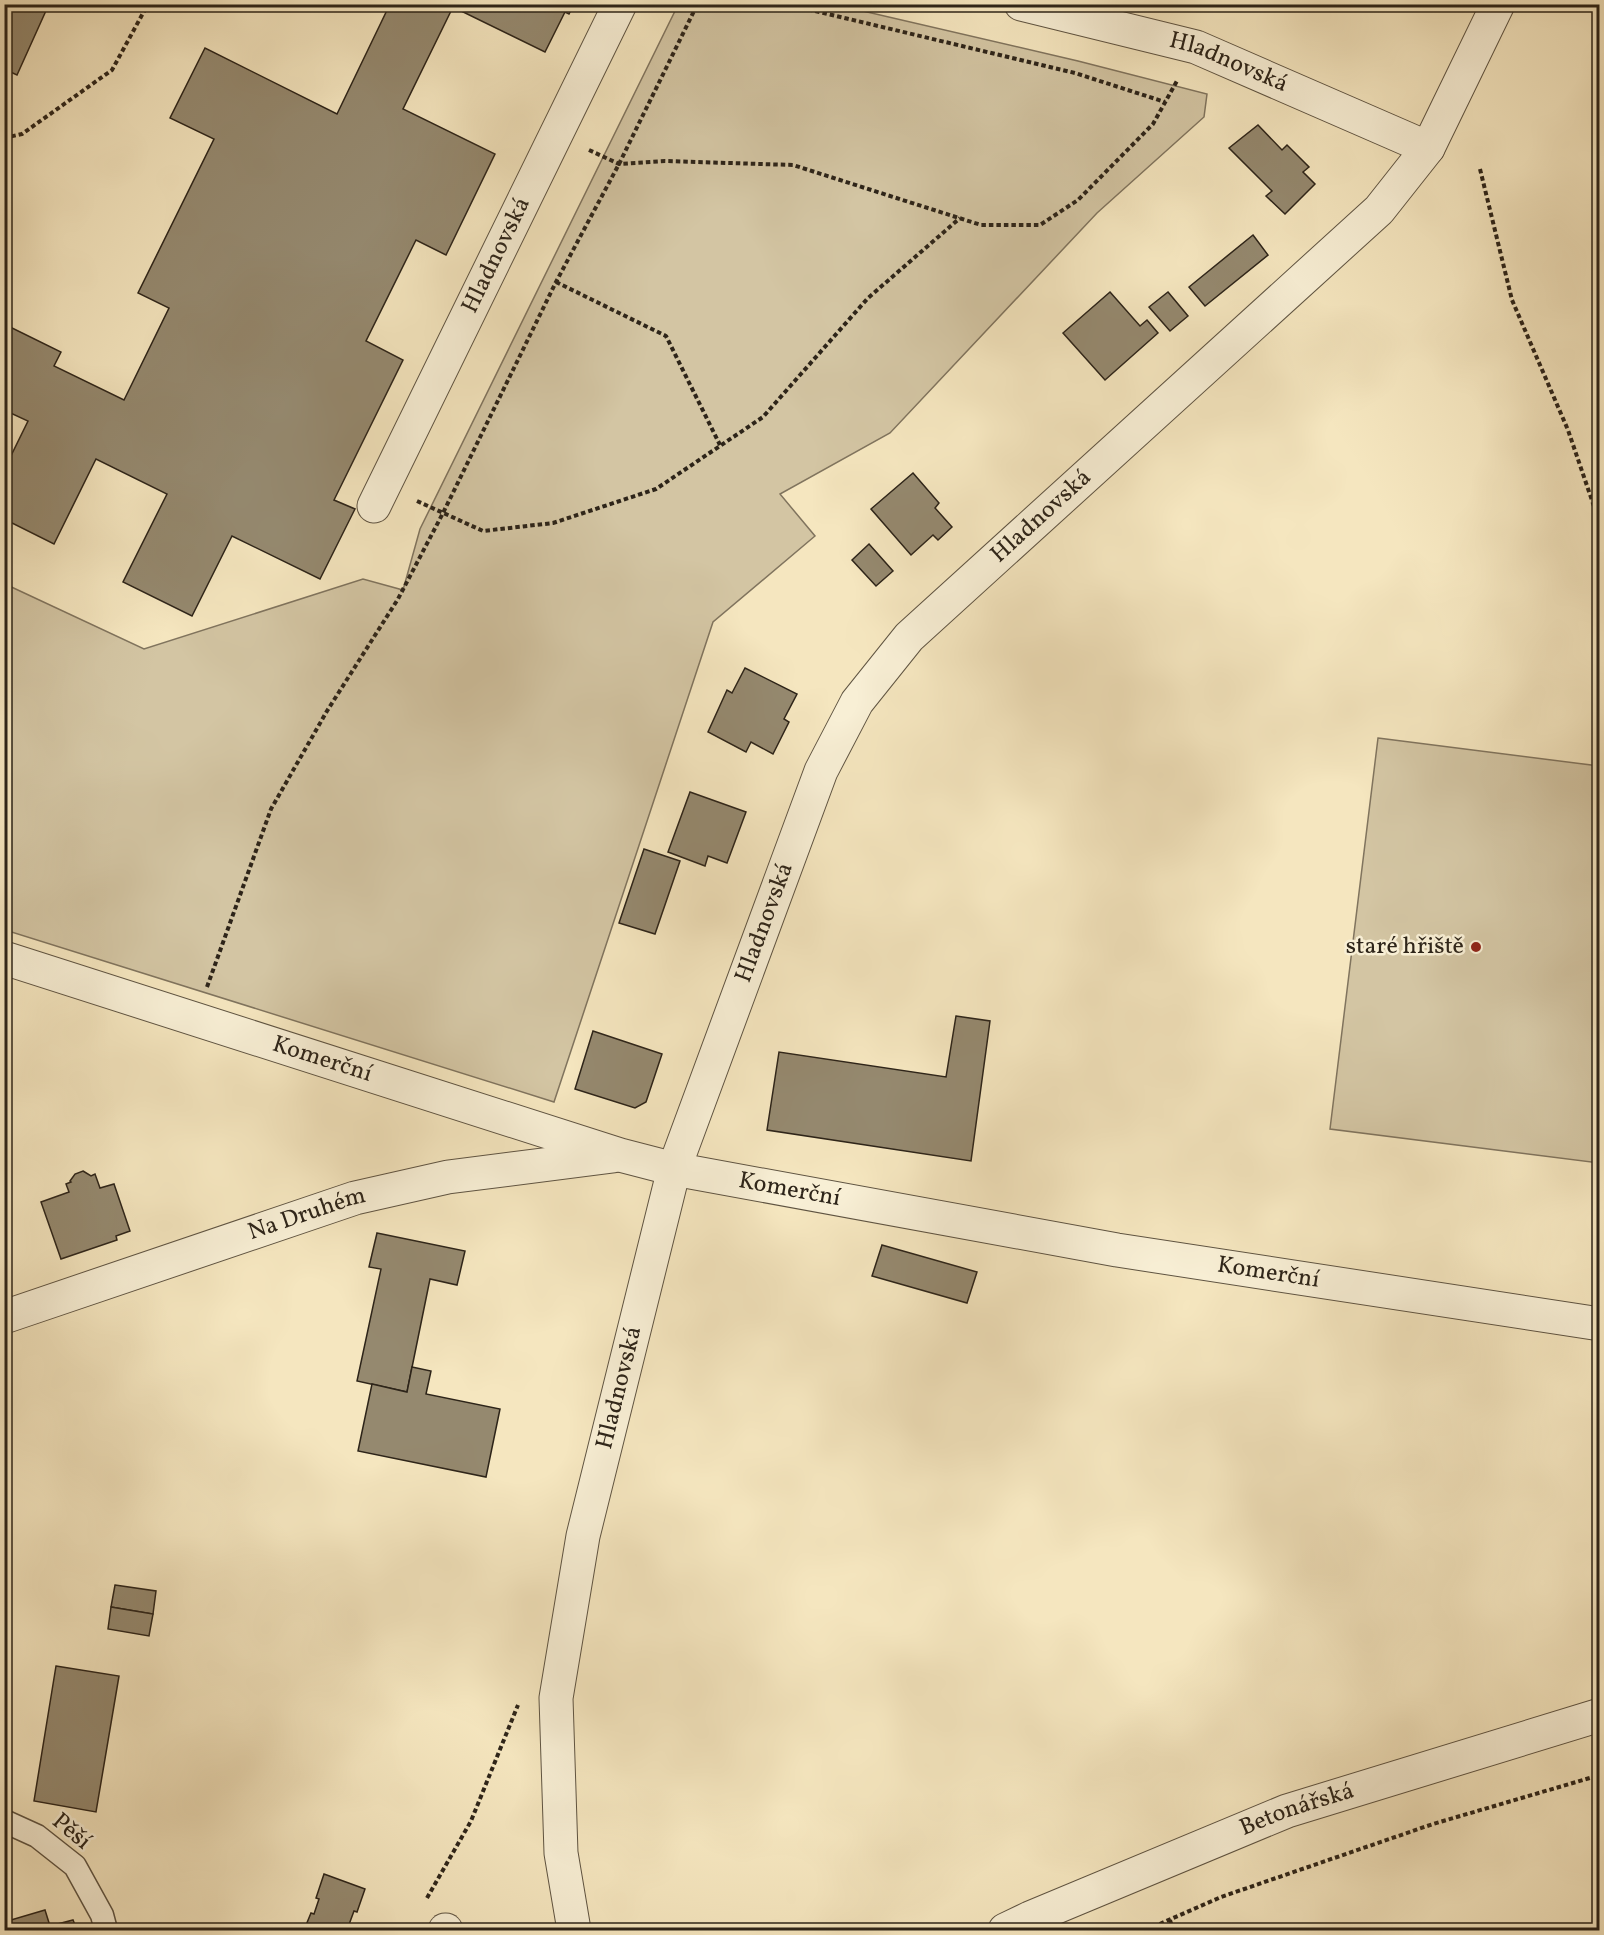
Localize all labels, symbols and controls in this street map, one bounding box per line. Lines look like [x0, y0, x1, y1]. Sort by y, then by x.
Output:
street label: Hladnovská [1166, 24, 1293, 102]
street label: Hladnovská [454, 192, 540, 319]
street label: Hladnovská [984, 462, 1100, 571]
street label: Hladnovská [727, 858, 803, 988]
place label: staré hřiště [1346, 930, 1464, 964]
marker: staré hřiště [1469, 940, 1483, 954]
street label: Komerční [268, 1028, 376, 1092]
street label: Komerční [736, 1164, 843, 1216]
street label: Na Druhém [244, 1179, 369, 1250]
street label: Komerční [1215, 1249, 1322, 1298]
street label: Hladnovská [588, 1323, 651, 1453]
street label: Betonářská [1235, 1774, 1358, 1846]
street label: Pěší [44, 1805, 98, 1859]

